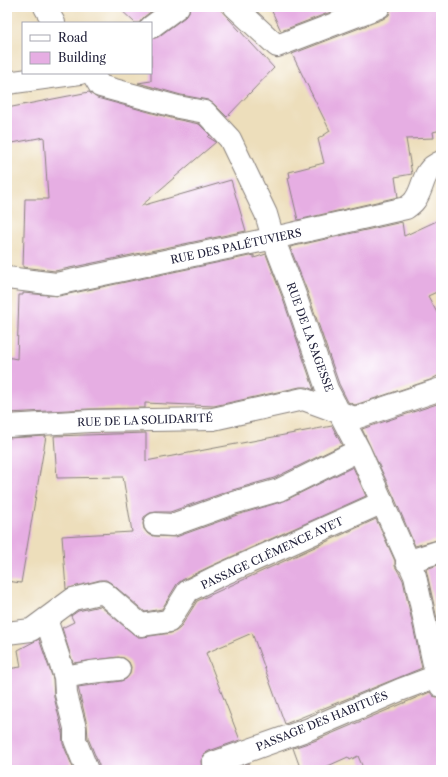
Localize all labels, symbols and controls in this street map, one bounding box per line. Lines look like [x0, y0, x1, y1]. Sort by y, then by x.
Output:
legend [22, 22, 152, 74]
text: Road [58, 30, 88, 45]
text: Building [58, 50, 106, 65]
street label: RUE DES PALÉTUVIERS [169, 225, 303, 267]
street label: RUE DE LA SAGESSE [284, 280, 336, 394]
street label: RUE DE LA SOLIDARITÉ [77, 411, 214, 429]
street label: PASSAGE CLÉMENCE AYET [199, 513, 346, 592]
street label: PASSAGE DES HABITUÉS [254, 688, 390, 754]

